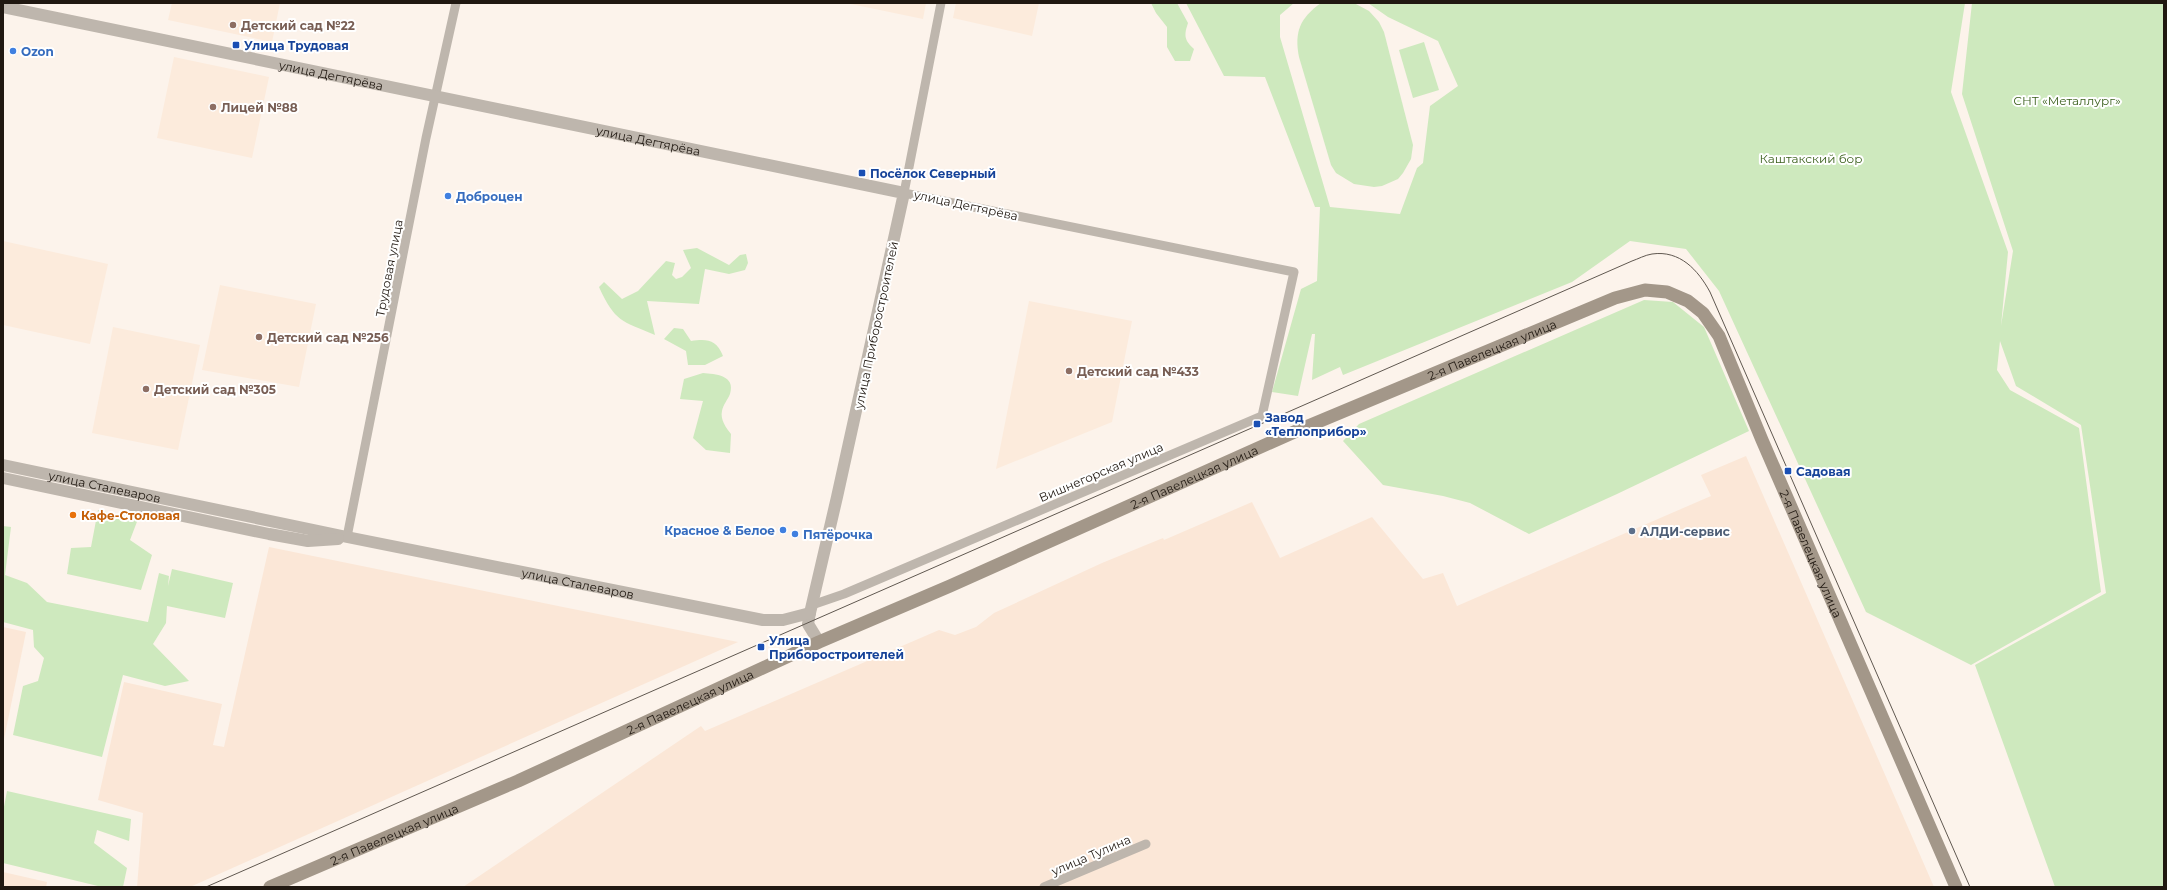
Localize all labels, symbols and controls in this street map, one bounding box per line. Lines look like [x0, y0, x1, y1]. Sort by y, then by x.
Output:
place label: Детский сад №22 [241, 18, 355, 33]
marker: Детский сад №22 [228, 20, 238, 30]
place label: Улица Трудовая [244, 38, 349, 53]
marker: Улица Трудовая [231, 40, 241, 50]
place label: Ozon [21, 44, 54, 59]
marker: Ozon [8, 46, 18, 56]
street label: улица Дегтярёва [277, 56, 385, 93]
park label: СНТ «Металлург» [2013, 93, 2121, 108]
place label: Лицей №88 [221, 100, 298, 115]
marker: Лицей №88 [208, 102, 218, 112]
street label: улица Дегтярёва [594, 122, 702, 158]
park label: Каштакский бор [1760, 151, 1862, 166]
place label: Посёлок Северный [870, 166, 996, 181]
marker: Посёлок Северный [857, 168, 867, 178]
street label: улица Дегтярёва [912, 186, 1019, 223]
place label: Доброцен [456, 189, 523, 204]
marker: Доброцен [443, 191, 453, 201]
street label: Трудовая улица [372, 218, 406, 318]
street label: улица Приборостроителей [851, 240, 901, 411]
street label: 2-я Павелецкая улица [1425, 316, 1558, 383]
place label: Детский сад №256 [267, 330, 389, 345]
marker: Детский сад №256 [254, 332, 264, 342]
place label: Детский сад №433 [1077, 364, 1199, 379]
marker: Детский сад №433 [1064, 366, 1074, 376]
place label: Детский сад №305 [154, 382, 276, 397]
marker: Детский сад №305 [141, 384, 151, 394]
place label: Завод «Теплоприбор» [1264, 410, 1367, 439]
marker: Завод «Теплоприбор» [1252, 419, 1262, 429]
street label: Вишнегорская улица [1037, 439, 1165, 505]
street label: 2-я Павелецкая улица [1128, 442, 1260, 512]
place label: Садовая [1796, 464, 1850, 479]
marker: Садовая [1783, 466, 1793, 476]
street label: улица Сталеваров [46, 467, 162, 505]
street label: 2-я Павелецкая улица [1777, 487, 1846, 620]
place label: Кафе-Столовая [81, 508, 180, 523]
marker: Кафе-Столовая [68, 510, 78, 520]
place label: Красное & Белое [664, 523, 775, 538]
place label: АЛДИ-сервис [1640, 524, 1730, 539]
marker: Красное & Белое [778, 525, 788, 535]
marker: АЛДИ-сервис [1627, 526, 1637, 536]
place label: Пятёрочка [803, 527, 873, 542]
marker: Пятёрочка [790, 529, 800, 539]
street label: улица Сталеваров [520, 564, 635, 602]
place label: Улица Приборостроителей [769, 633, 904, 662]
marker: Улица Приборостроителей [756, 642, 766, 652]
street label: 2-я Павелецкая улица [624, 666, 756, 737]
street label: 2-я Павелецкая улица [328, 800, 461, 868]
street label: улица Тулина [1048, 832, 1133, 879]

